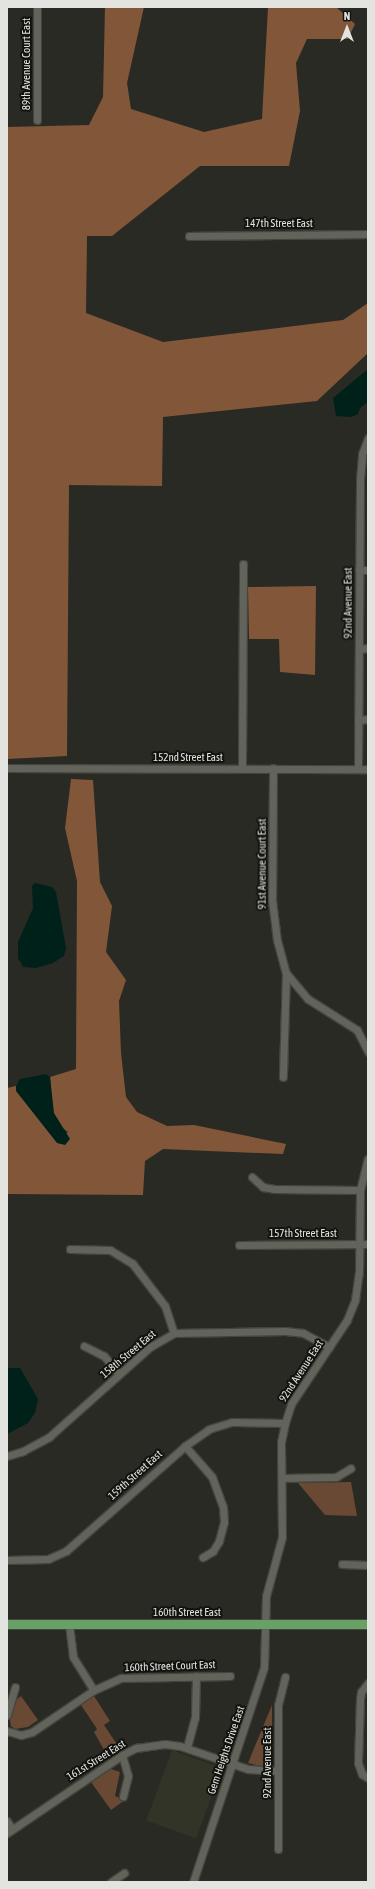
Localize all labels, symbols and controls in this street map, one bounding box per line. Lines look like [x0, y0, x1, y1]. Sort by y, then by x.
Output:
north arrow [327, 8, 367, 48]
text: N [344, 10, 350, 22]
street label: 89th Avenue Court East [19, 18, 33, 110]
street label: 147th Street East [245, 216, 313, 230]
street label: 92nd Avenue East [341, 567, 355, 639]
street label: 152nd Street East [153, 750, 223, 764]
street label: 91st Avenue Court East [255, 819, 269, 909]
street label: 157th Street East [269, 1226, 337, 1240]
street label: 158th Street East [98, 1327, 158, 1381]
street label: 92nd Avenue East [276, 1338, 326, 1404]
street label: 159th Street East [105, 1447, 165, 1503]
street label: 160th Street East [153, 1605, 221, 1619]
street label: 160th Street Court East [124, 1658, 216, 1674]
street label: Gem Heights Drive East [205, 1704, 247, 1796]
street label: 92nd Avenue East [260, 1727, 274, 1799]
street label: 161st Street East [64, 1737, 128, 1783]

